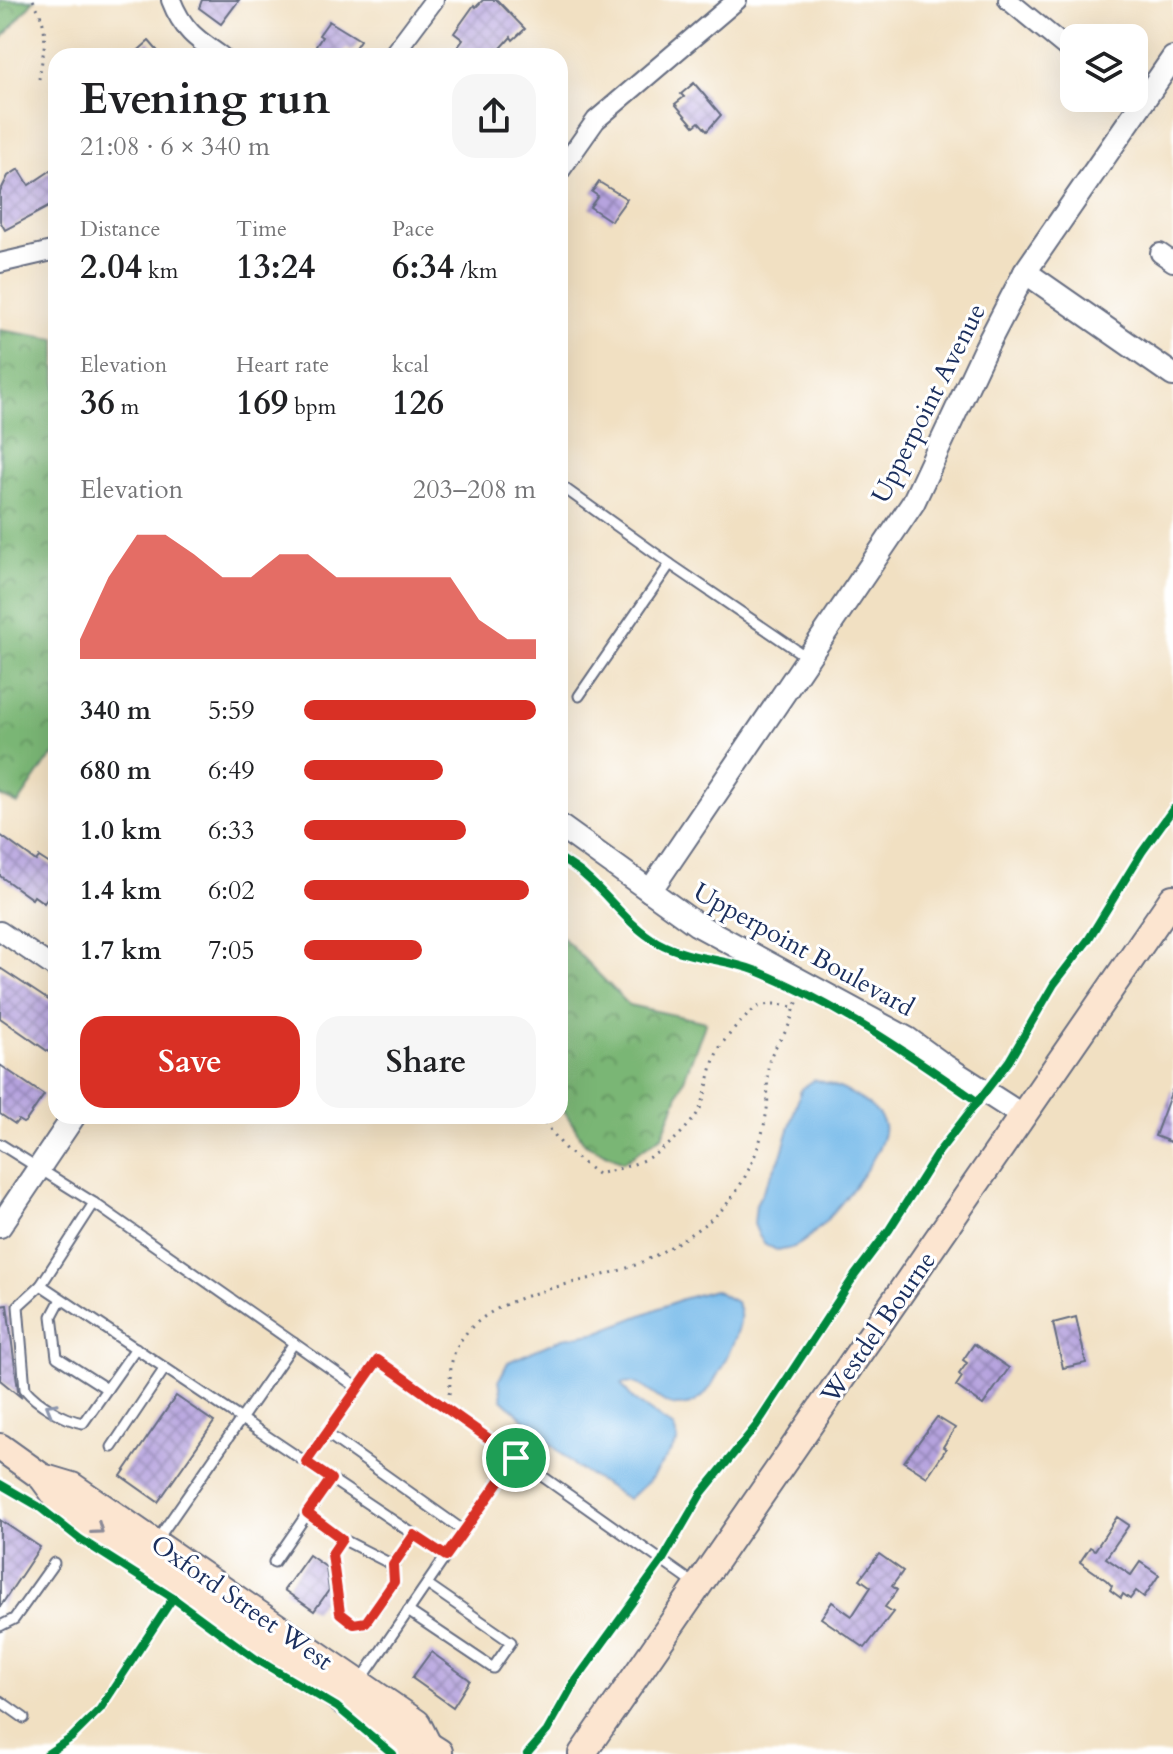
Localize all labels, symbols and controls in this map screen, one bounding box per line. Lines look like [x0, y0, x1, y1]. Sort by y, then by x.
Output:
map controls [1060, 24, 1148, 112]
button: layers [1060, 24, 1148, 112]
text: Evening run [80, 69, 330, 129]
button: share [452, 74, 536, 158]
text: 21:08 · 6 × 340 m [80, 129, 270, 164]
text: Distance [80, 214, 160, 244]
text: Time [236, 214, 287, 244]
text: Pace [392, 214, 435, 244]
text: 2.04 [80, 244, 142, 290]
text: 13:24 [236, 244, 316, 290]
text: 6:34 [392, 244, 454, 290]
text: km [142, 256, 178, 286]
text: /km [454, 256, 498, 286]
street label: Upperpoint Avenue [863, 297, 994, 509]
text: Elevation [80, 350, 167, 380]
text: Heart rate [236, 350, 329, 380]
text: kcal [392, 350, 429, 380]
text: 36 [80, 380, 115, 426]
text: 169 [236, 380, 288, 426]
text: 126 [392, 380, 444, 426]
text: m [115, 392, 139, 422]
text: bpm [288, 392, 336, 422]
text: Elevation [80, 472, 183, 507]
text: 203–208 m [413, 472, 536, 507]
text: 340 m [80, 693, 151, 728]
text: 5:59 [208, 693, 255, 728]
text: 680 m [80, 753, 151, 788]
text: 6:49 [208, 753, 255, 788]
text: 1.0 km [80, 813, 161, 848]
text: 6:33 [208, 813, 255, 848]
text: 1.4 km [80, 873, 161, 908]
text: 6:02 [208, 873, 255, 908]
street label: Upperpoint Boulevard [687, 874, 921, 1025]
text: 1.7 km [80, 933, 161, 968]
text: 7:05 [208, 933, 255, 968]
button: Save [80, 1016, 300, 1108]
button: Share [316, 1016, 536, 1108]
street label: Westdel Bourne [812, 1244, 944, 1411]
one-way arrow [45, 1402, 60, 1418]
pin [482, 1424, 550, 1492]
icon: arrive [494, 1436, 538, 1480]
one-way arrow [89, 1520, 104, 1534]
street label: Oxford Street West [144, 1527, 340, 1678]

